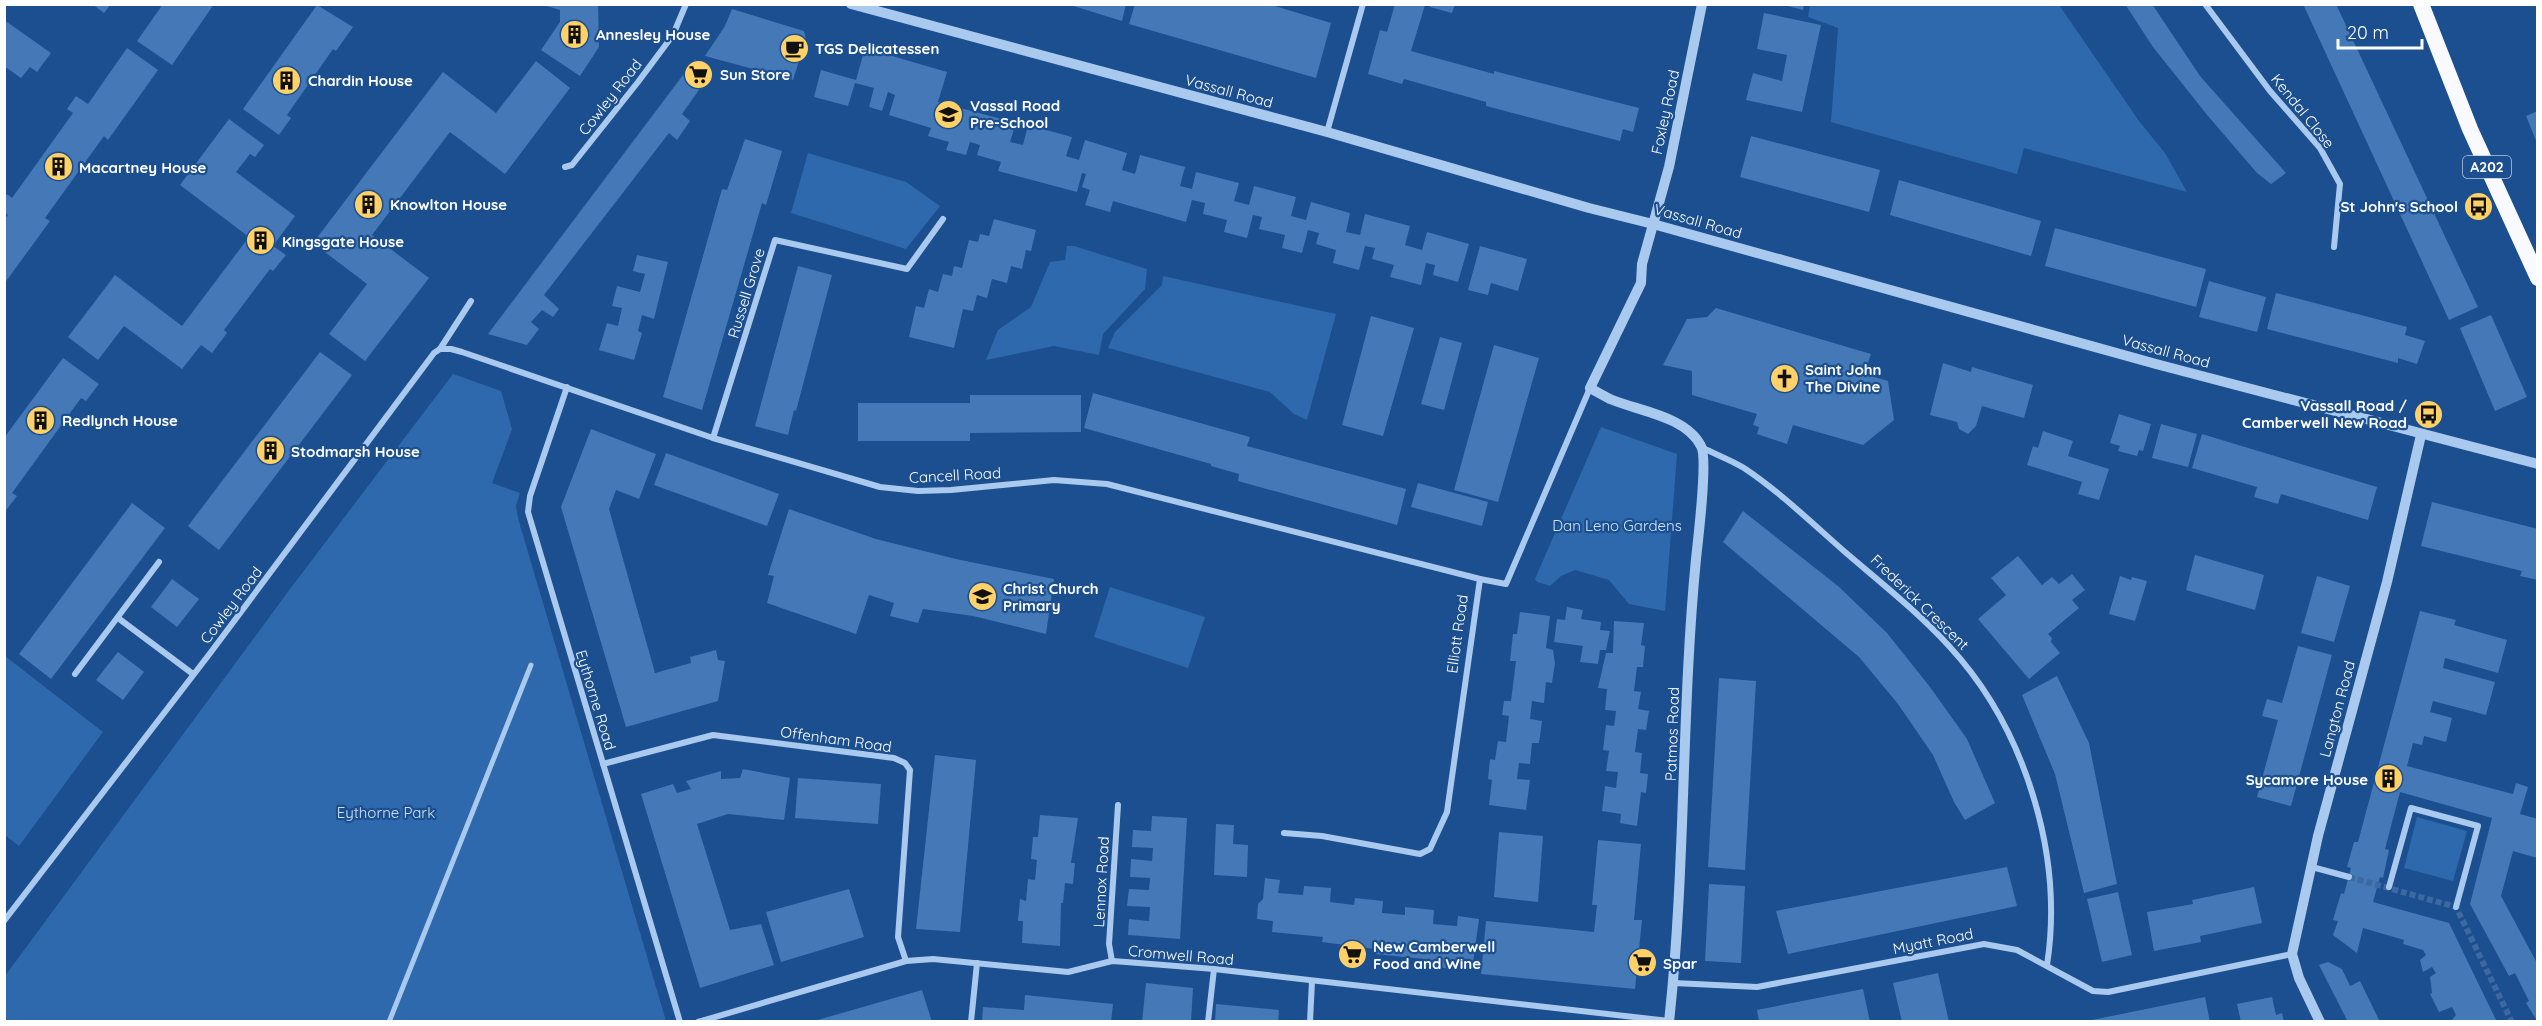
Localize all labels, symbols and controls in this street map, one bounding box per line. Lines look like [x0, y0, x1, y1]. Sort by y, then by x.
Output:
scale bar [2338, 12, 2422, 50]
building icon: Annesley House [559, 18, 591, 50]
text: 20 m [2347, 21, 2389, 44]
place label: Annesley House [596, 25, 710, 44]
cafe icon: TGS Delicatessen [778, 32, 810, 64]
place label: TGS Delicatessen [815, 39, 939, 58]
street label: Cowley Road [574, 55, 646, 139]
supermarket icon: Sun Store [683, 58, 715, 90]
building icon: Chardin House [271, 64, 303, 96]
place label: Sun Store [720, 65, 790, 84]
street label: Foxley Road [1647, 68, 1683, 156]
street label: Vassall Road [1183, 70, 1275, 112]
street label: Kendal Close [2267, 70, 2339, 152]
place label: Chardin House [308, 71, 413, 90]
place label: Vassal Road Pre-School [970, 96, 1060, 132]
school or university icon: Vassal Road Pre-School [933, 98, 965, 130]
building icon: Macartney House [42, 151, 74, 183]
road number: A202 [2463, 156, 2511, 178]
place label: Macartney House [79, 158, 206, 177]
building icon: Knowlton House [353, 188, 385, 220]
bus stop icon: St John's School [2463, 190, 2495, 222]
place label: Knowlton House [390, 195, 507, 214]
place label: St John's School [2340, 197, 2458, 216]
street label: Vassall Road [1652, 199, 1744, 243]
building icon: Kingsgate House [245, 225, 277, 257]
place label: Kingsgate House [282, 232, 404, 251]
street label: Russell Grove [723, 246, 769, 340]
street label: Vassall Road [2120, 330, 2212, 372]
place label: Saint John The Divine [1805, 360, 1882, 396]
church icon: Saint John The Divine [1768, 362, 1800, 394]
place label: Vassall Road / Camberwell New Road [2242, 396, 2407, 432]
bus stop icon: Vassall Road / Camberwell New Road [2412, 398, 2444, 430]
building icon: Redlynch House [25, 404, 57, 436]
place label: Redlynch House [62, 411, 178, 430]
building icon: Stodmarsh House [254, 435, 286, 467]
place label: Stodmarsh House [291, 442, 420, 461]
street label: Cancell Road [909, 463, 1001, 487]
park label: Dan Leno Gardens [1552, 516, 1682, 535]
street label: Frederick Crescent [1867, 550, 1973, 654]
street label: Cowley Road [196, 563, 266, 647]
place label: Christ Church Primary [1003, 579, 1099, 615]
school or university icon: Christ Church Primary [966, 581, 998, 613]
street label: Elliott Road [1442, 593, 1472, 675]
street label: Eythorne Road [572, 648, 620, 752]
street label: Langton Road [2315, 659, 2359, 759]
street label: Patmos Road [1661, 687, 1683, 781]
street label: Offenham Road [779, 722, 893, 756]
building icon: Sycamore House [2373, 763, 2405, 795]
place label: Sycamore House [2246, 770, 2368, 789]
park label: Eythorne Park [337, 803, 435, 822]
street label: Lennox Road [1089, 836, 1113, 928]
street label: Myatt Road [1891, 924, 1975, 958]
place label: New Camberwell Food and Wine [1373, 937, 1495, 973]
supermarket icon: New Camberwell Food and Wine [1336, 939, 1368, 971]
street label: Cromwell Road [1127, 941, 1235, 969]
supermarket icon: Spar [1626, 947, 1658, 979]
place label: Spar [1663, 954, 1698, 973]

